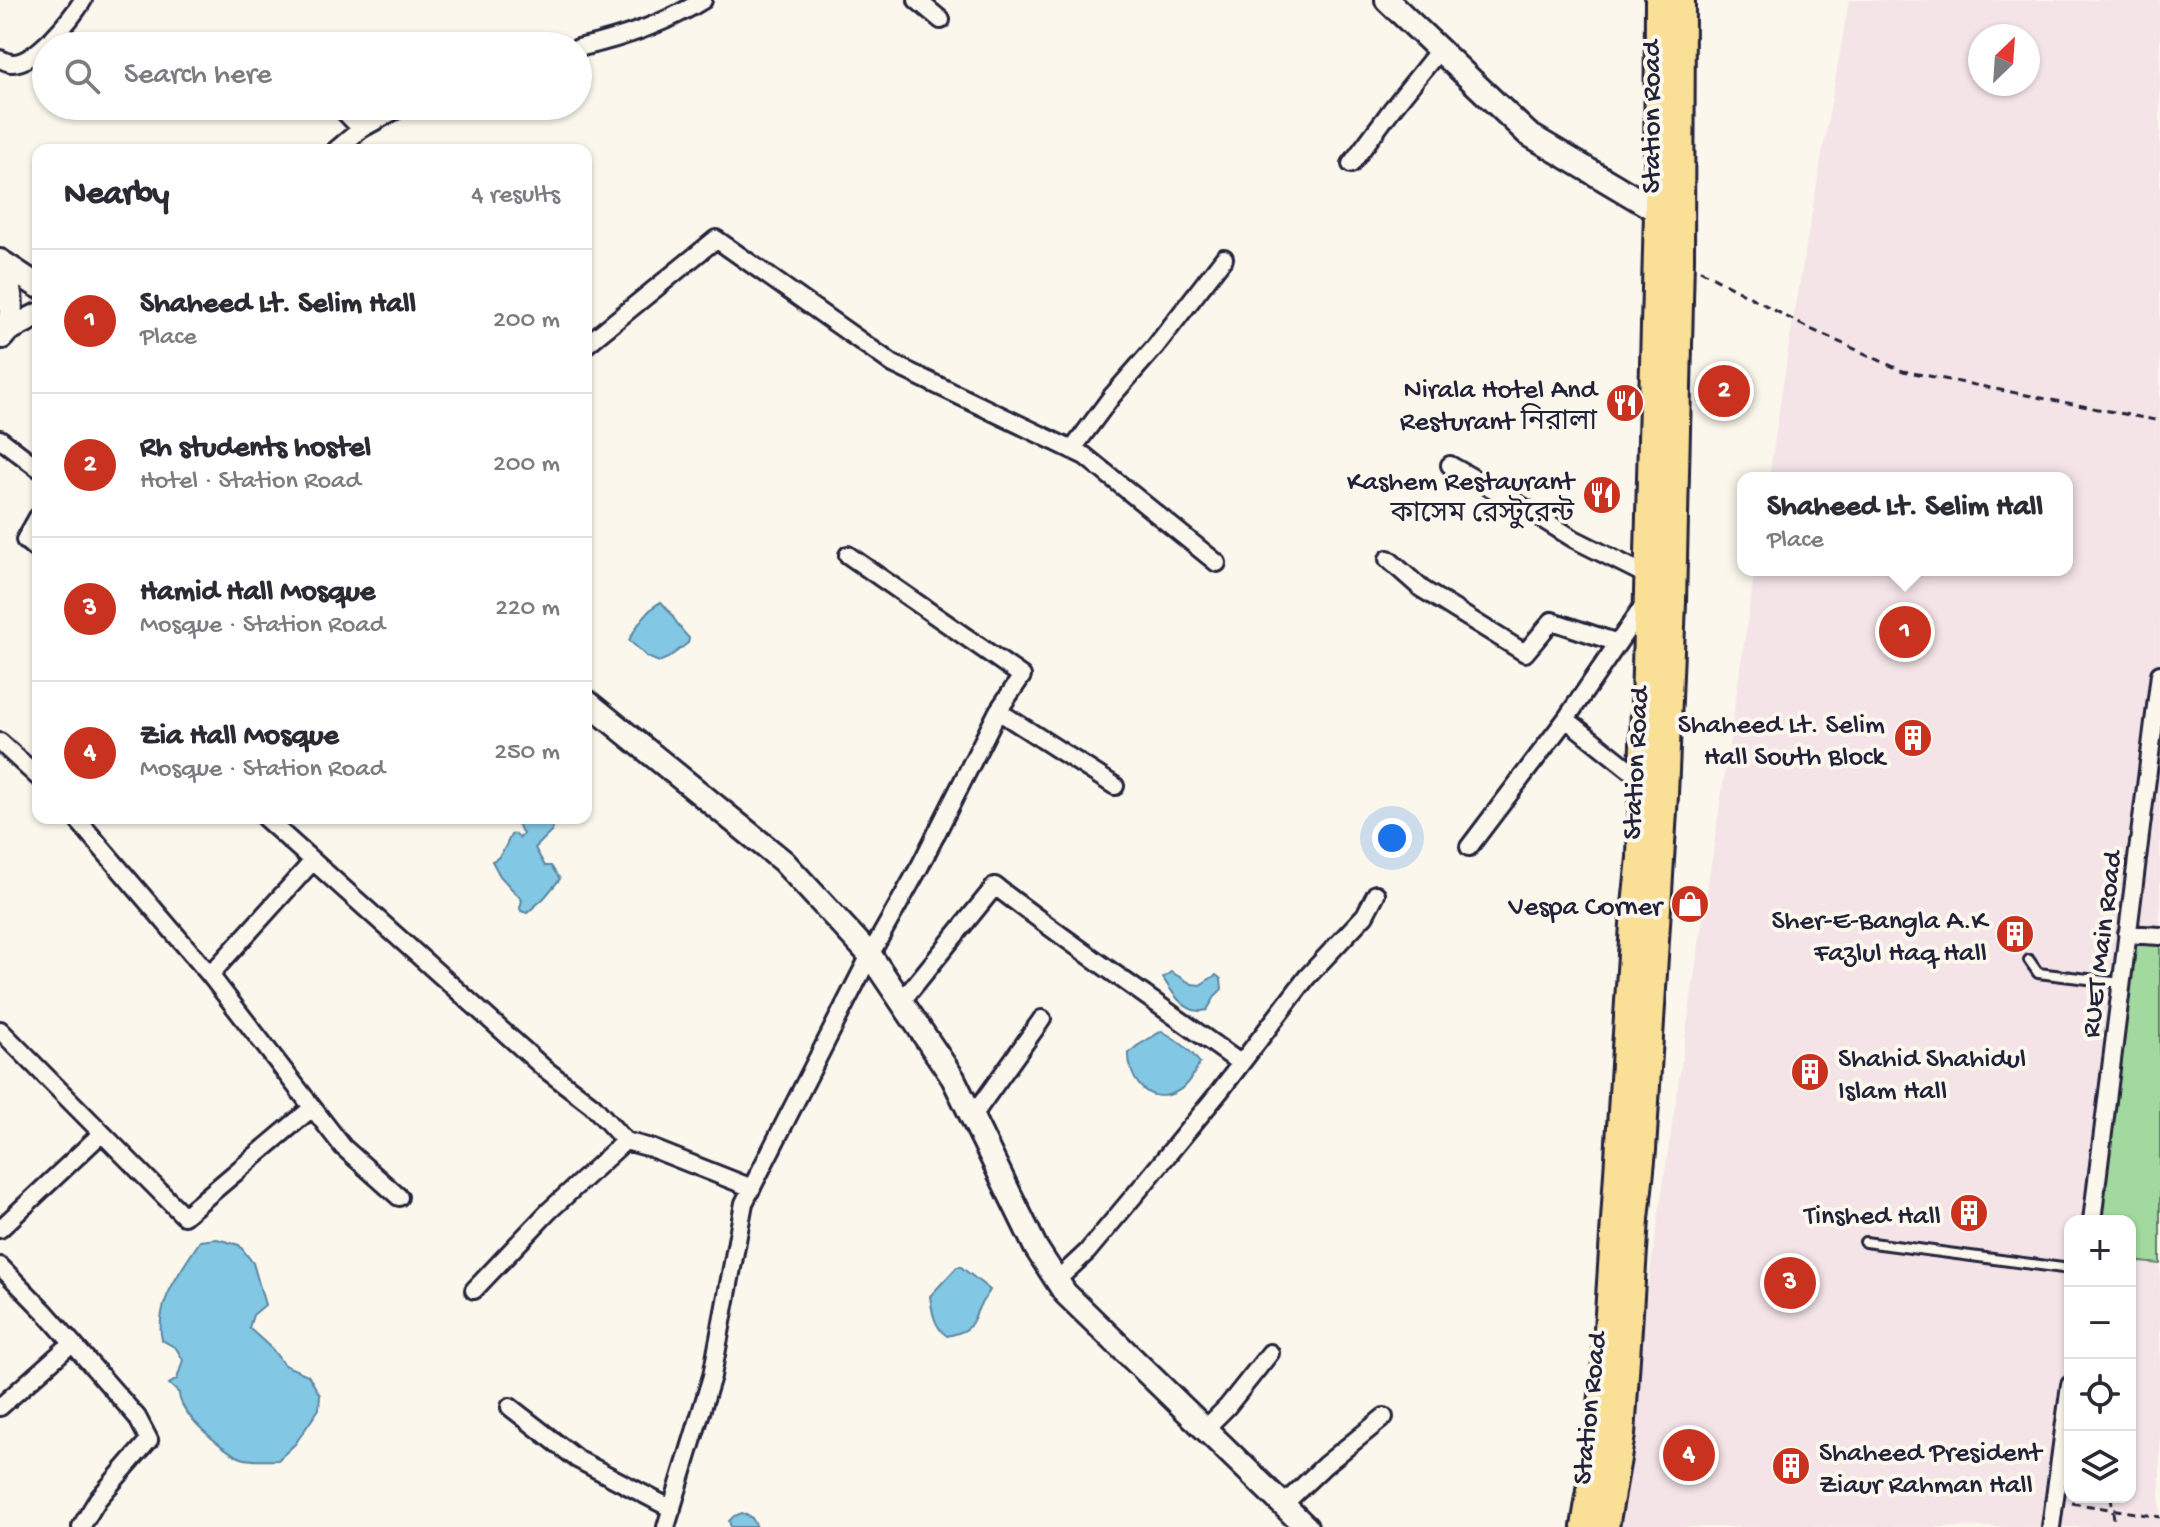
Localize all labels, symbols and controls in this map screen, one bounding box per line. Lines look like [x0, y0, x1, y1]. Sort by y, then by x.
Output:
north arrow [1968, 24, 2040, 96]
search box [32, 32, 592, 120]
street label: Station Road [1637, 38, 1670, 194]
icon: search [60, 54, 104, 98]
text: Search here [124, 59, 272, 94]
text: Nearby [64, 176, 169, 216]
text: 4 results [471, 181, 560, 212]
text: Shaheed Lt. Selim Hall [140, 288, 416, 323]
text: 1 [85, 306, 95, 337]
text: 200 m [493, 306, 560, 337]
text: Place [140, 323, 197, 354]
pin: 2 [1698, 361, 1750, 421]
place label: Nirala Hotel And Resturant নিরালা [1400, 375, 1600, 440]
restaurant icon: Nirala Hotel And Resturant নিরালা [1604, 382, 1646, 424]
text: Rh students hostel [140, 432, 371, 467]
text: 2 [84, 450, 96, 481]
text: 200 m [493, 450, 560, 481]
text: Hotel · Station Road [140, 467, 361, 498]
place label: Kashem Restaurant কাসেম রেস্টুরেন্ট [1347, 467, 1577, 532]
popup [1737, 472, 2073, 576]
restaurant icon: Kashem Restaurant কাসেম রেস্টুরেন্ট [1581, 474, 1623, 516]
text: Shaheed Lt. Selim Hall [1767, 491, 2043, 526]
text: Place [1767, 526, 1824, 557]
text: Hamid Hall Mosque [140, 576, 375, 611]
text: 3 [83, 594, 97, 625]
text: 220 m [495, 594, 560, 625]
pin: 1 [1879, 602, 1931, 662]
text: Mosque · Station Road [140, 611, 385, 642]
street label: Station Road [1617, 683, 1658, 841]
place label: Shaheed Lt. Selim Hall South Block [1678, 710, 1888, 775]
building icon: Shaheed Lt. Selim Hall South Block [1892, 717, 1934, 759]
text: Zia Hall Mosque [140, 720, 339, 755]
text: 4 [84, 738, 96, 769]
text: 250 m [494, 738, 560, 769]
text: Mosque · Station Road [140, 755, 385, 786]
your location [1372, 818, 1412, 858]
street label: RUET Main Road [2076, 847, 2132, 1040]
shop icon: Vespa Corner [1669, 883, 1711, 925]
place label: Vespa Corner [1507, 892, 1664, 925]
place label: Sher-E-Bangla A.K Fazlul Haq Hall [1771, 906, 1990, 971]
building icon: Sher-E-Bangla A.K Fazlul Haq Hall [1994, 913, 2036, 955]
place label: Shahid Shahidul Islam Hall [1838, 1044, 2026, 1109]
building icon: Shahid Shahidul Islam Hall [1789, 1051, 1831, 1093]
building icon: Tinshed Hall [1948, 1192, 1990, 1234]
place label: Tinshed Hall [1802, 1201, 1941, 1234]
map controls [2064, 1215, 2136, 1503]
button: + [2064, 1215, 2136, 1287]
pin: 3 [1764, 1253, 1816, 1313]
button: − [2064, 1287, 2136, 1359]
street label: Station Road [1567, 1328, 1616, 1486]
button: locate [2064, 1359, 2136, 1431]
pin: 4 [1663, 1425, 1715, 1485]
button: layers [2064, 1431, 2136, 1503]
place label: Shaheed President Ziaur Rahman Hall [1819, 1438, 2044, 1503]
building icon: Shaheed President Ziaur Rahman Hall [1770, 1445, 1812, 1487]

